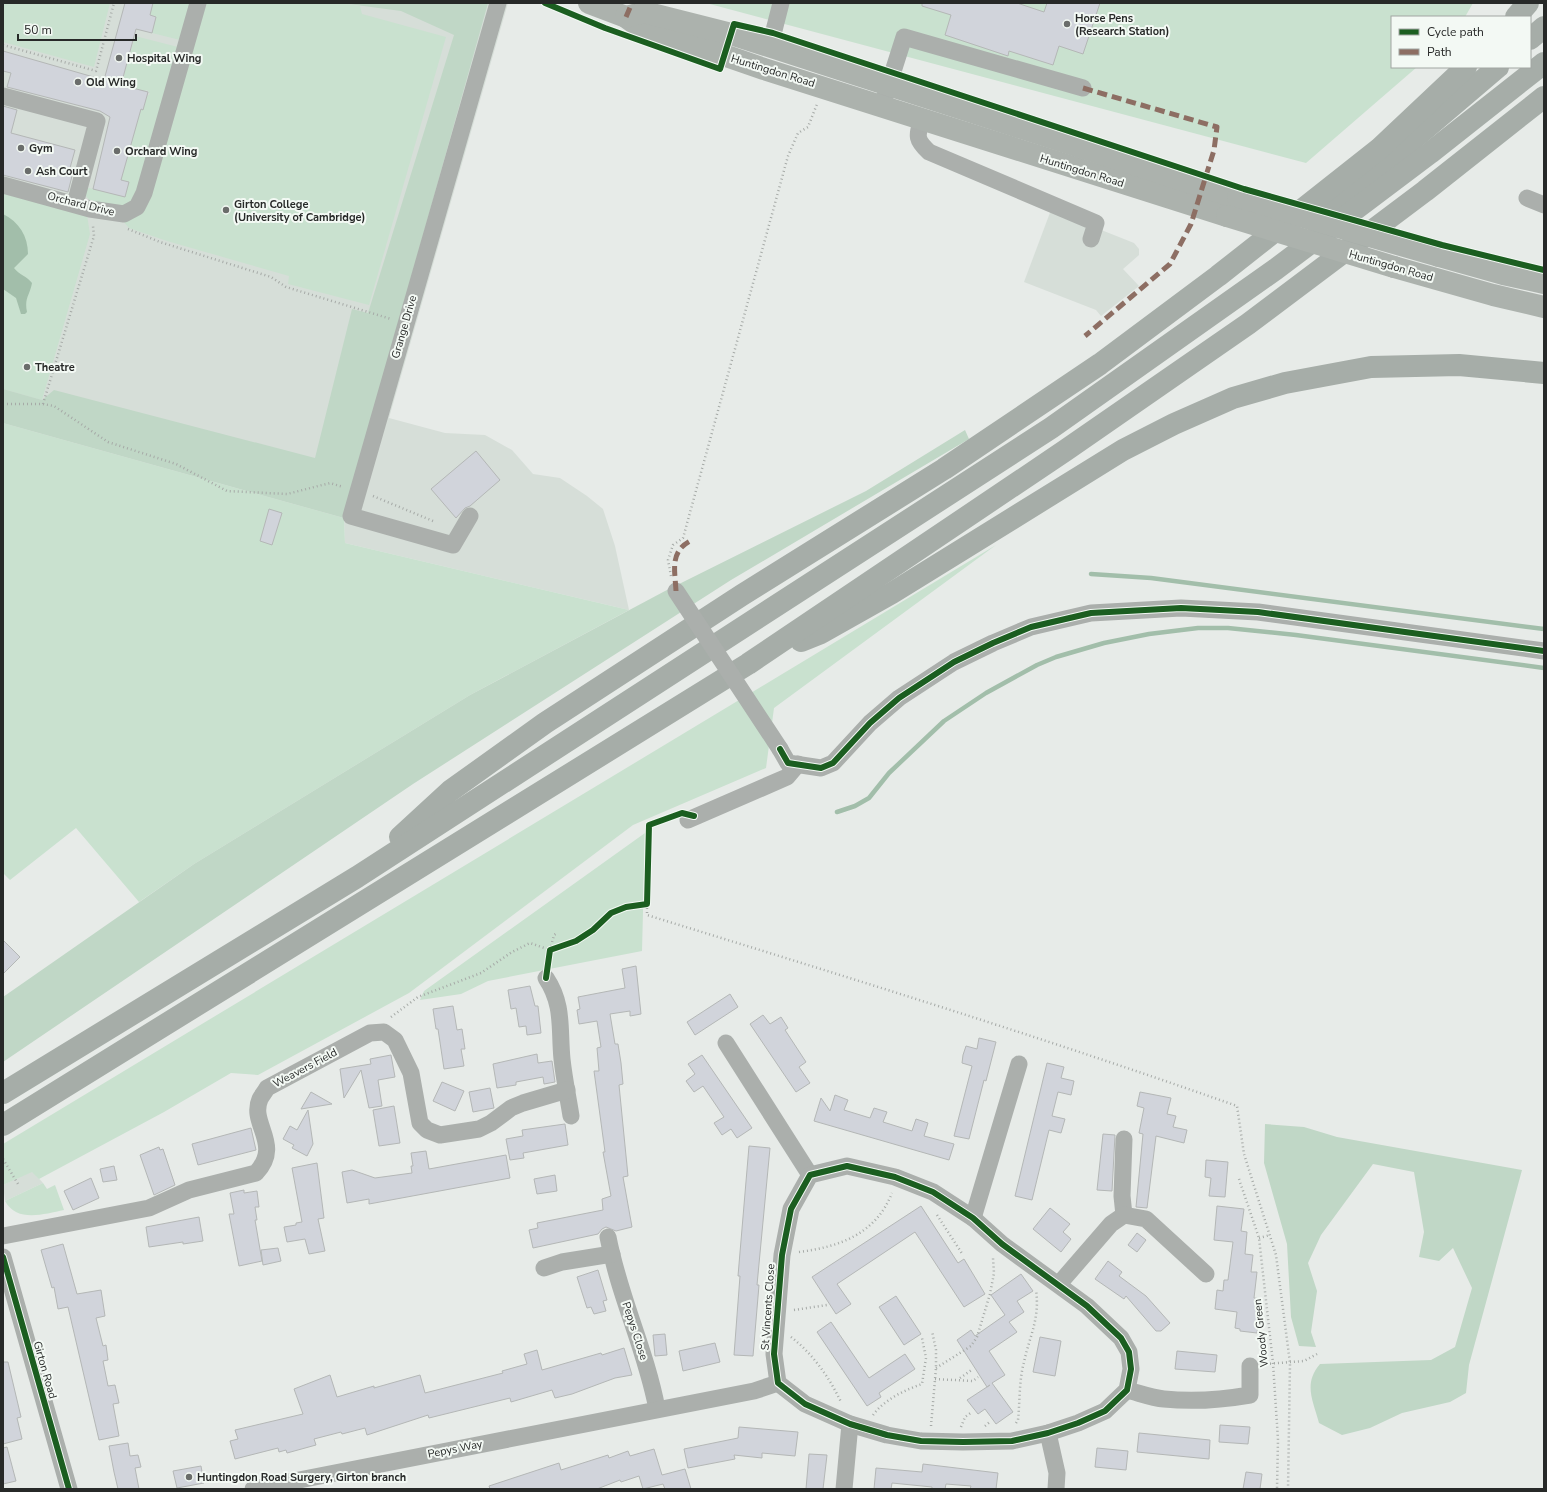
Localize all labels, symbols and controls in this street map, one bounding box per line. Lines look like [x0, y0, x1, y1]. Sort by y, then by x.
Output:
place label: Horse Pens (Research Station) [1075, 11, 1169, 39]
scale bar [18, 16, 136, 42]
legend [1391, 16, 1531, 68]
marker: Horse Pens (Research Station) [1062, 19, 1072, 29]
text: 50 m [24, 22, 52, 38]
text: Cycle path [1427, 24, 1484, 40]
text: Path [1427, 44, 1452, 60]
place label: Hospital Wing [127, 51, 201, 66]
street label: Huntingdon Road [729, 51, 817, 91]
marker: Hospital Wing [114, 53, 124, 63]
place label: Old Wing [86, 75, 136, 90]
marker: Old Wing [73, 77, 83, 87]
place label: Gym [29, 141, 53, 156]
marker: Gym [16, 143, 26, 153]
place label: Orchard Wing [125, 144, 197, 159]
marker: Orchard Wing [112, 146, 122, 156]
street label: Huntingdon Road [1038, 151, 1126, 191]
place label: Ash Court [36, 164, 88, 179]
marker: Ash Court [23, 166, 33, 176]
street label: Orchard Drive [46, 188, 116, 220]
place label: Girton College (University of Cambridge) [234, 197, 365, 225]
marker: Girton College (University of Cambridge) [221, 205, 231, 215]
street label: Huntingdon Road [1347, 247, 1435, 285]
street label: Grange Drive [388, 293, 420, 360]
place label: Theatre [35, 360, 75, 375]
marker: Theatre [22, 362, 32, 372]
street label: Weavers Field [270, 1045, 340, 1091]
street label: St Vincents Close [757, 1263, 779, 1351]
street label: Woody Green [1250, 1298, 1272, 1368]
street label: Pepys Close [619, 1300, 652, 1362]
street label: Girton Road [30, 1339, 60, 1401]
street label: Pepys Way [426, 1436, 484, 1462]
place label: Huntingdon Road Surgery, Girton branch [197, 1470, 406, 1485]
marker: Huntingdon Road Surgery, Girton branch [184, 1472, 194, 1482]

